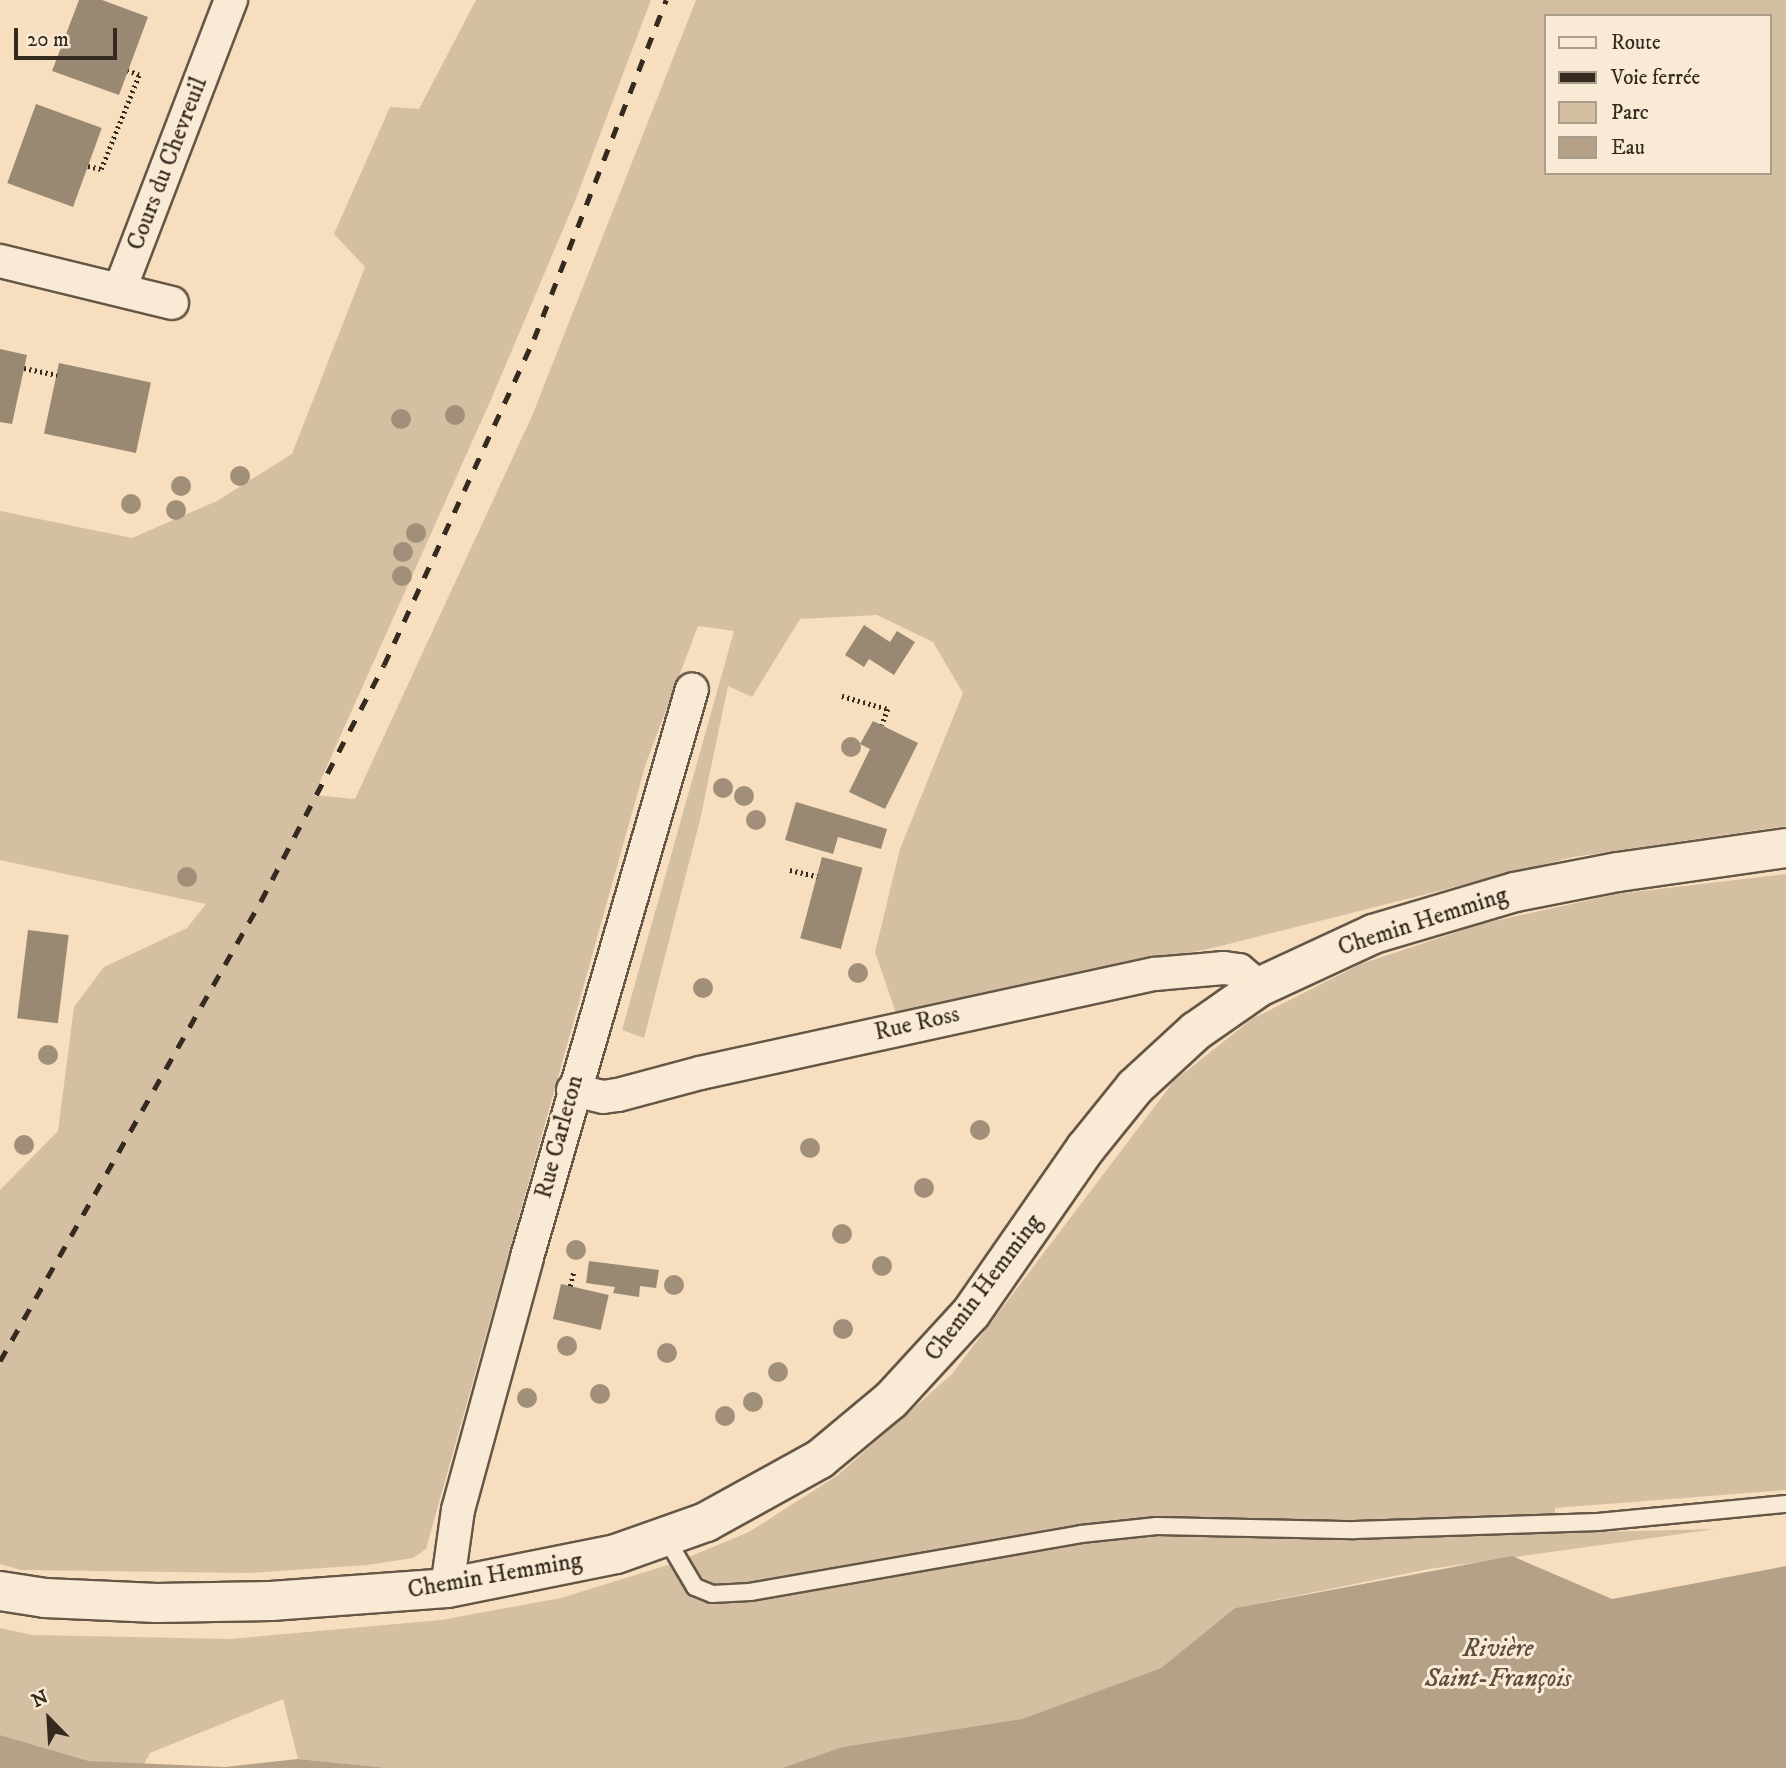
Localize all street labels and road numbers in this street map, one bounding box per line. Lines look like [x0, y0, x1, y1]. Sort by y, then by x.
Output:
street label: Cours du Chevreuil [122, 73, 214, 255]
street label: Chemin Hemming [1335, 881, 1511, 963]
street label: Rue Ross [872, 1000, 962, 1048]
street label: Rue Carleton [530, 1072, 590, 1202]
street label: Chemin Hemming [919, 1209, 1049, 1367]
street label: Chemin Hemming [406, 1546, 584, 1606]

